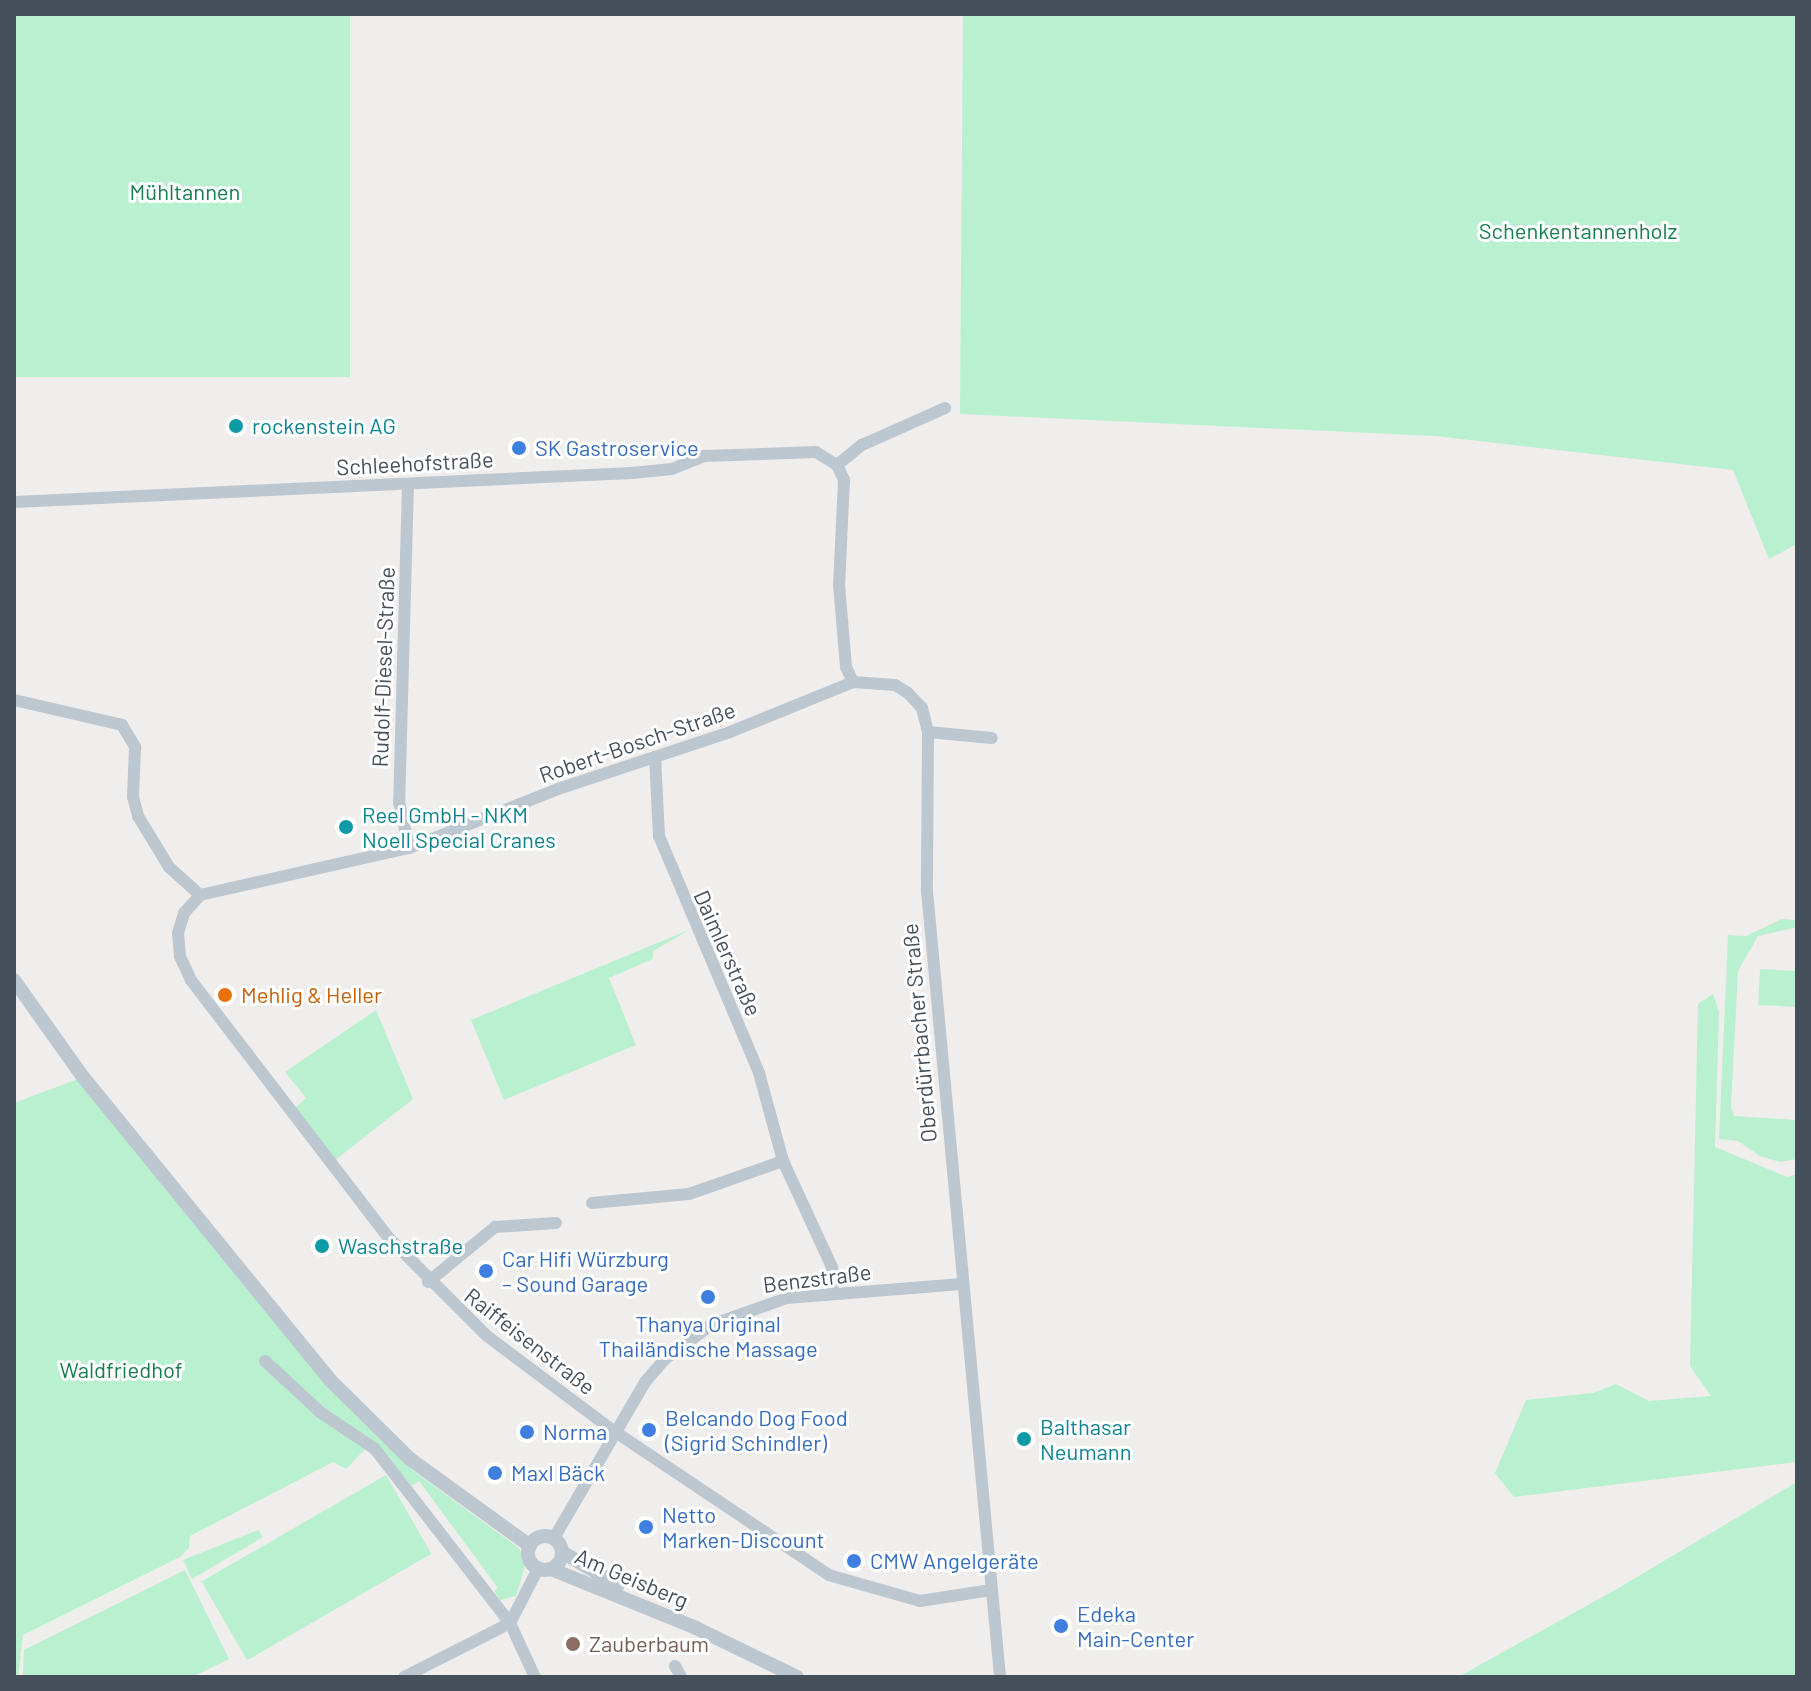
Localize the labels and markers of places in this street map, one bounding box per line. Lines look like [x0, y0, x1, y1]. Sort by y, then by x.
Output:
place label: rockenstein AG [252, 413, 396, 439]
marker: rockenstein AG [227, 417, 245, 435]
place label: SK Gastroservice [535, 435, 699, 461]
marker: SK Gastroservice [510, 439, 528, 457]
place label: Reel GmbH - NKM Noell Special Cranes [362, 801, 556, 852]
marker: Reel GmbH - NKM Noell Special Cranes [337, 818, 355, 836]
place label: Mehlig & Heller [241, 982, 382, 1008]
marker: Mehlig & Heller [216, 986, 234, 1004]
place label: Waschstraße [338, 1233, 463, 1259]
marker: Waschstraße [313, 1237, 331, 1255]
place label: Car Hifi Würzburg – Sound Garage [502, 1245, 669, 1296]
marker: Car Hifi Würzburg – Sound Garage [477, 1262, 495, 1280]
marker: Thanya Original Thailändische Massage [699, 1288, 717, 1306]
place label: Thanya Original Thailändische Massage [598, 1310, 818, 1362]
place label: Belcando Dog Food (Sigrid Schindler) [665, 1404, 848, 1456]
place label: Balthasar Neumann [1040, 1413, 1132, 1464]
place label: Norma [543, 1419, 607, 1445]
marker: Belcando Dog Food (Sigrid Schindler) [640, 1421, 658, 1439]
marker: Norma [518, 1423, 536, 1441]
marker: Balthasar Neumann [1015, 1430, 1033, 1448]
place label: Maxl Bäck [511, 1460, 605, 1486]
marker: Maxl Bäck [486, 1464, 504, 1482]
place label: Netto Marken-Discount [662, 1501, 824, 1552]
marker: Netto Marken-Discount [637, 1518, 655, 1536]
place label: CMW Angelgeräte [870, 1548, 1039, 1574]
marker: CMW Angelgeräte [845, 1552, 863, 1570]
place label: Edeka Main-Center [1077, 1600, 1194, 1652]
marker: Edeka Main-Center [1052, 1617, 1070, 1635]
place label: Zauberbaum [589, 1631, 709, 1657]
marker: Zauberbaum [564, 1635, 582, 1653]

